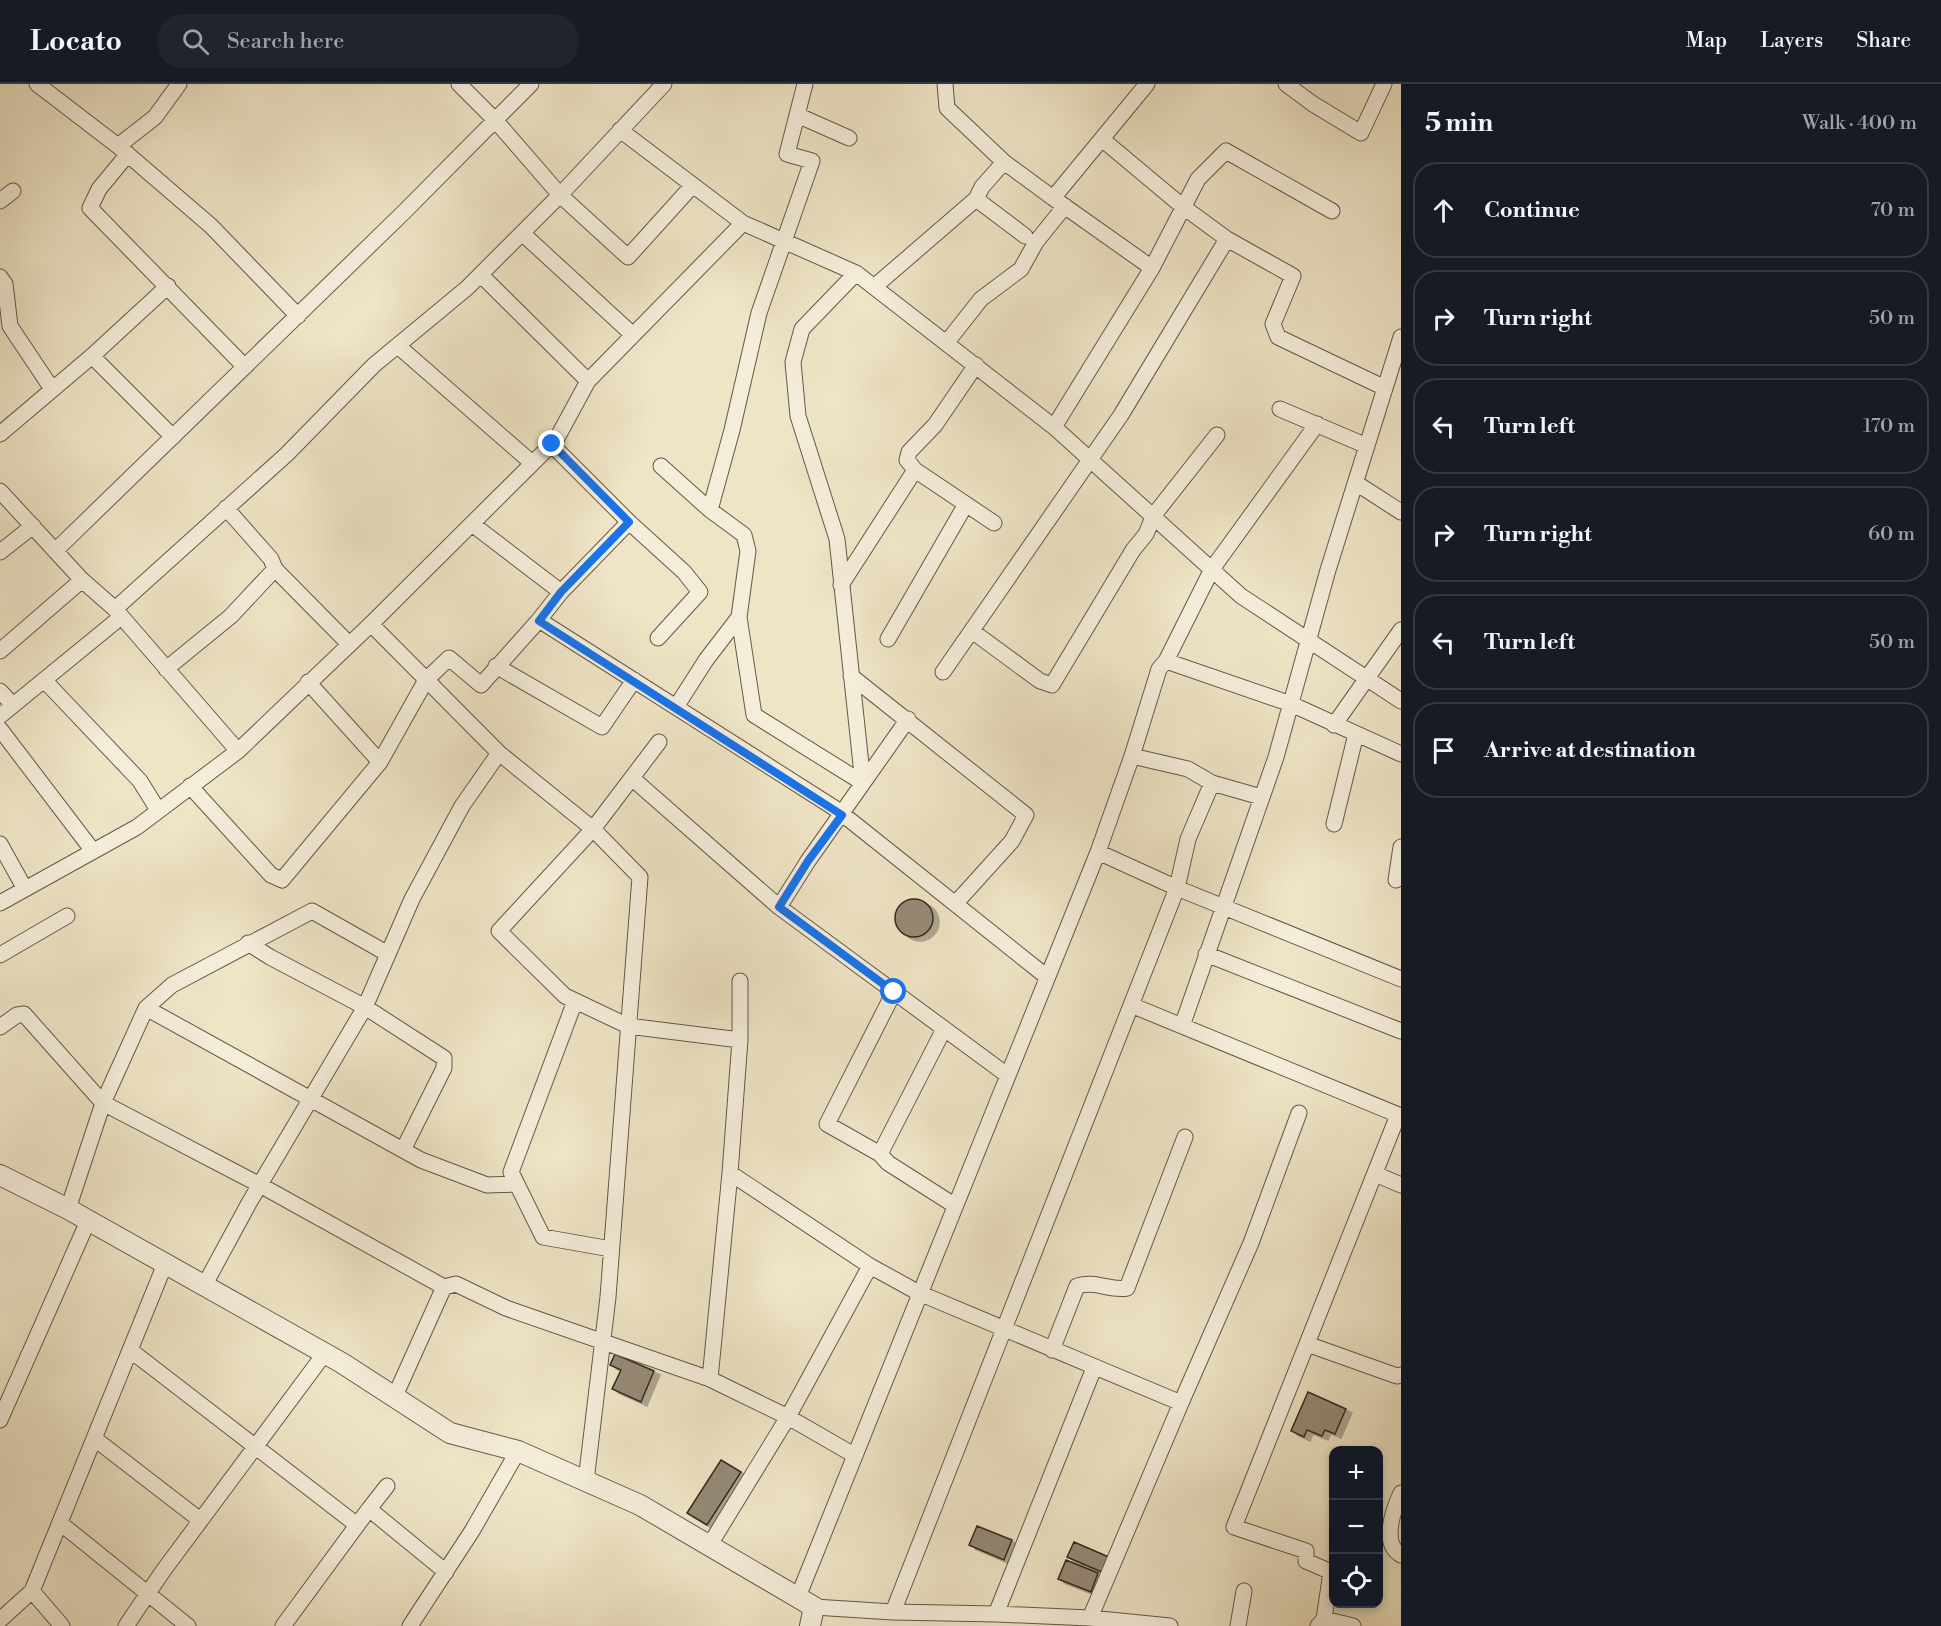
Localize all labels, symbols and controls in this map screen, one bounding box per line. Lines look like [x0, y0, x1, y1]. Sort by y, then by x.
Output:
search box [158, 14, 578, 68]
text: Locato [30, 24, 122, 59]
icon: search [179, 25, 212, 58]
text: Search here [227, 28, 344, 55]
text: Map [1686, 28, 1727, 54]
text: Layers [1760, 28, 1823, 54]
text: Share [1856, 28, 1911, 54]
text: 5 min [1425, 107, 1493, 139]
text: Walk · 400 m [1802, 111, 1917, 136]
icon: ahead [1427, 194, 1460, 227]
text: Continue [1484, 197, 1580, 224]
text: 70 m [1871, 198, 1915, 223]
icon: right [1427, 302, 1460, 335]
text: Turn right [1484, 305, 1592, 332]
text: 50 m [1869, 306, 1915, 331]
icon: left [1427, 410, 1460, 443]
text: Turn left [1484, 413, 1575, 440]
text: 170 m [1863, 414, 1915, 439]
route end [538, 430, 564, 456]
icon: right [1427, 518, 1460, 551]
text: Turn right [1484, 521, 1592, 548]
text: 60 m [1868, 522, 1915, 547]
icon: left [1427, 626, 1460, 659]
text: Turn left [1484, 629, 1575, 656]
text: 50 m [1869, 630, 1915, 655]
icon: arrive [1427, 734, 1460, 767]
text: Arrive at destination [1484, 737, 1696, 764]
route start [880, 978, 906, 1004]
map controls [1329, 1446, 1383, 1608]
button: + [1329, 1446, 1383, 1500]
button: − [1329, 1500, 1383, 1554]
button: locate [1329, 1554, 1383, 1608]

